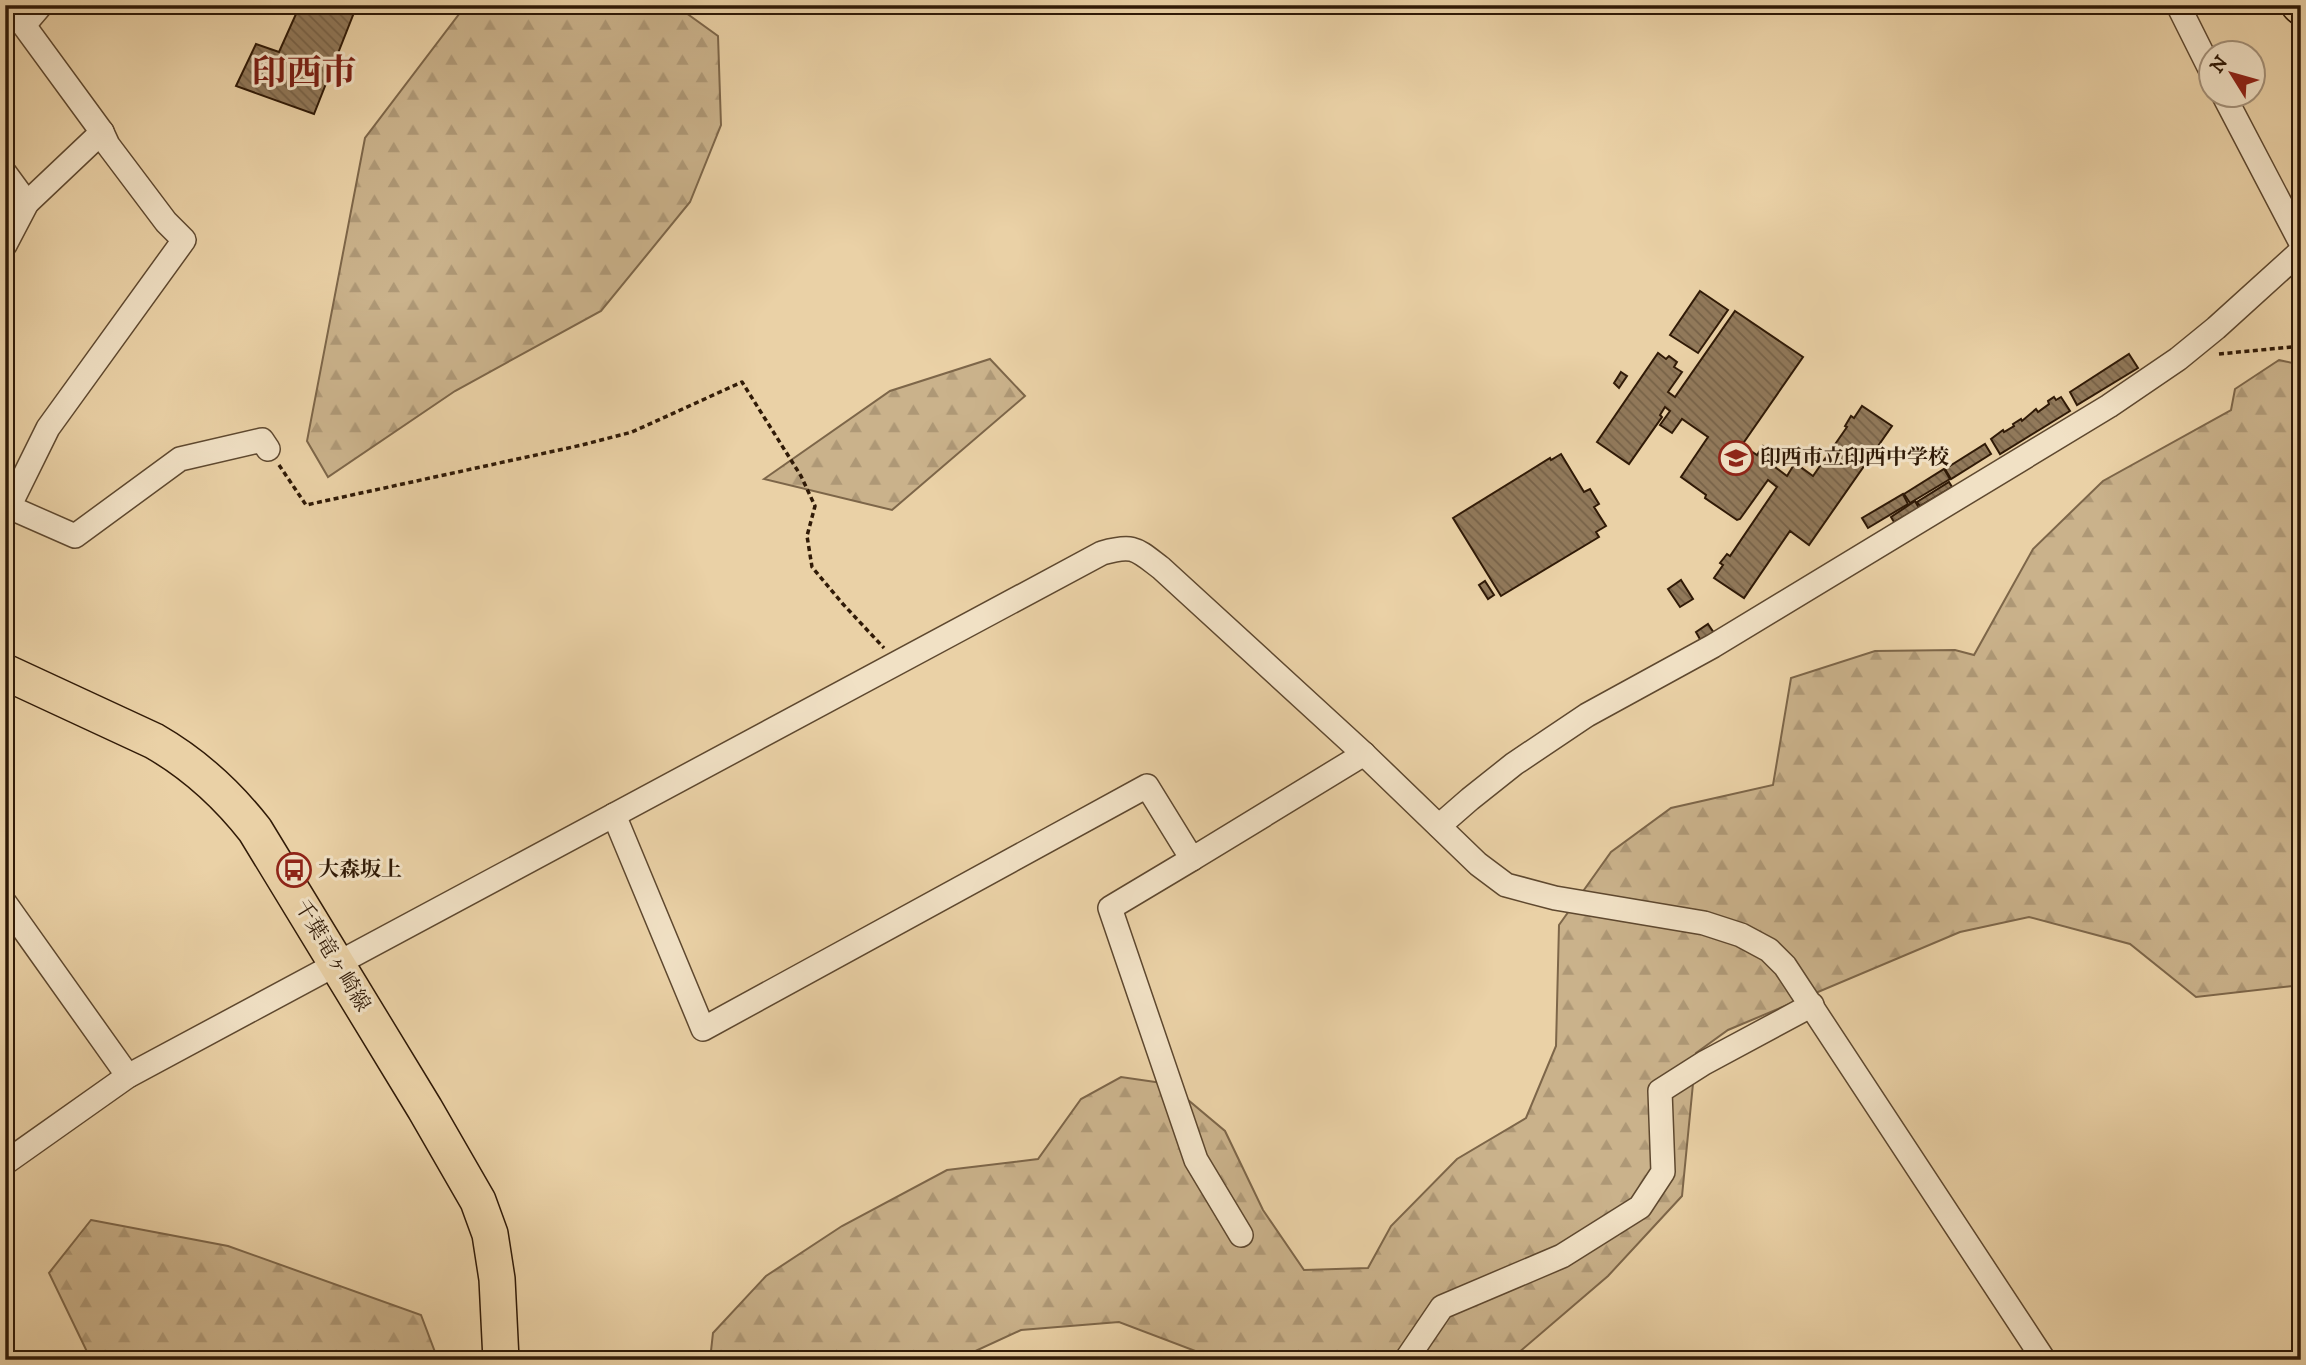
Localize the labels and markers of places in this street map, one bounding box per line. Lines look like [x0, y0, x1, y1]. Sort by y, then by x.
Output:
school or university icon: 印西市立印西中学校 [1717, 439, 1755, 477]
place label: 印西市立印西中学校 [1760, 445, 1949, 471]
bus stop icon: 大森坂上 [275, 851, 313, 889]
place label: 大森坂上 [318, 857, 402, 883]

